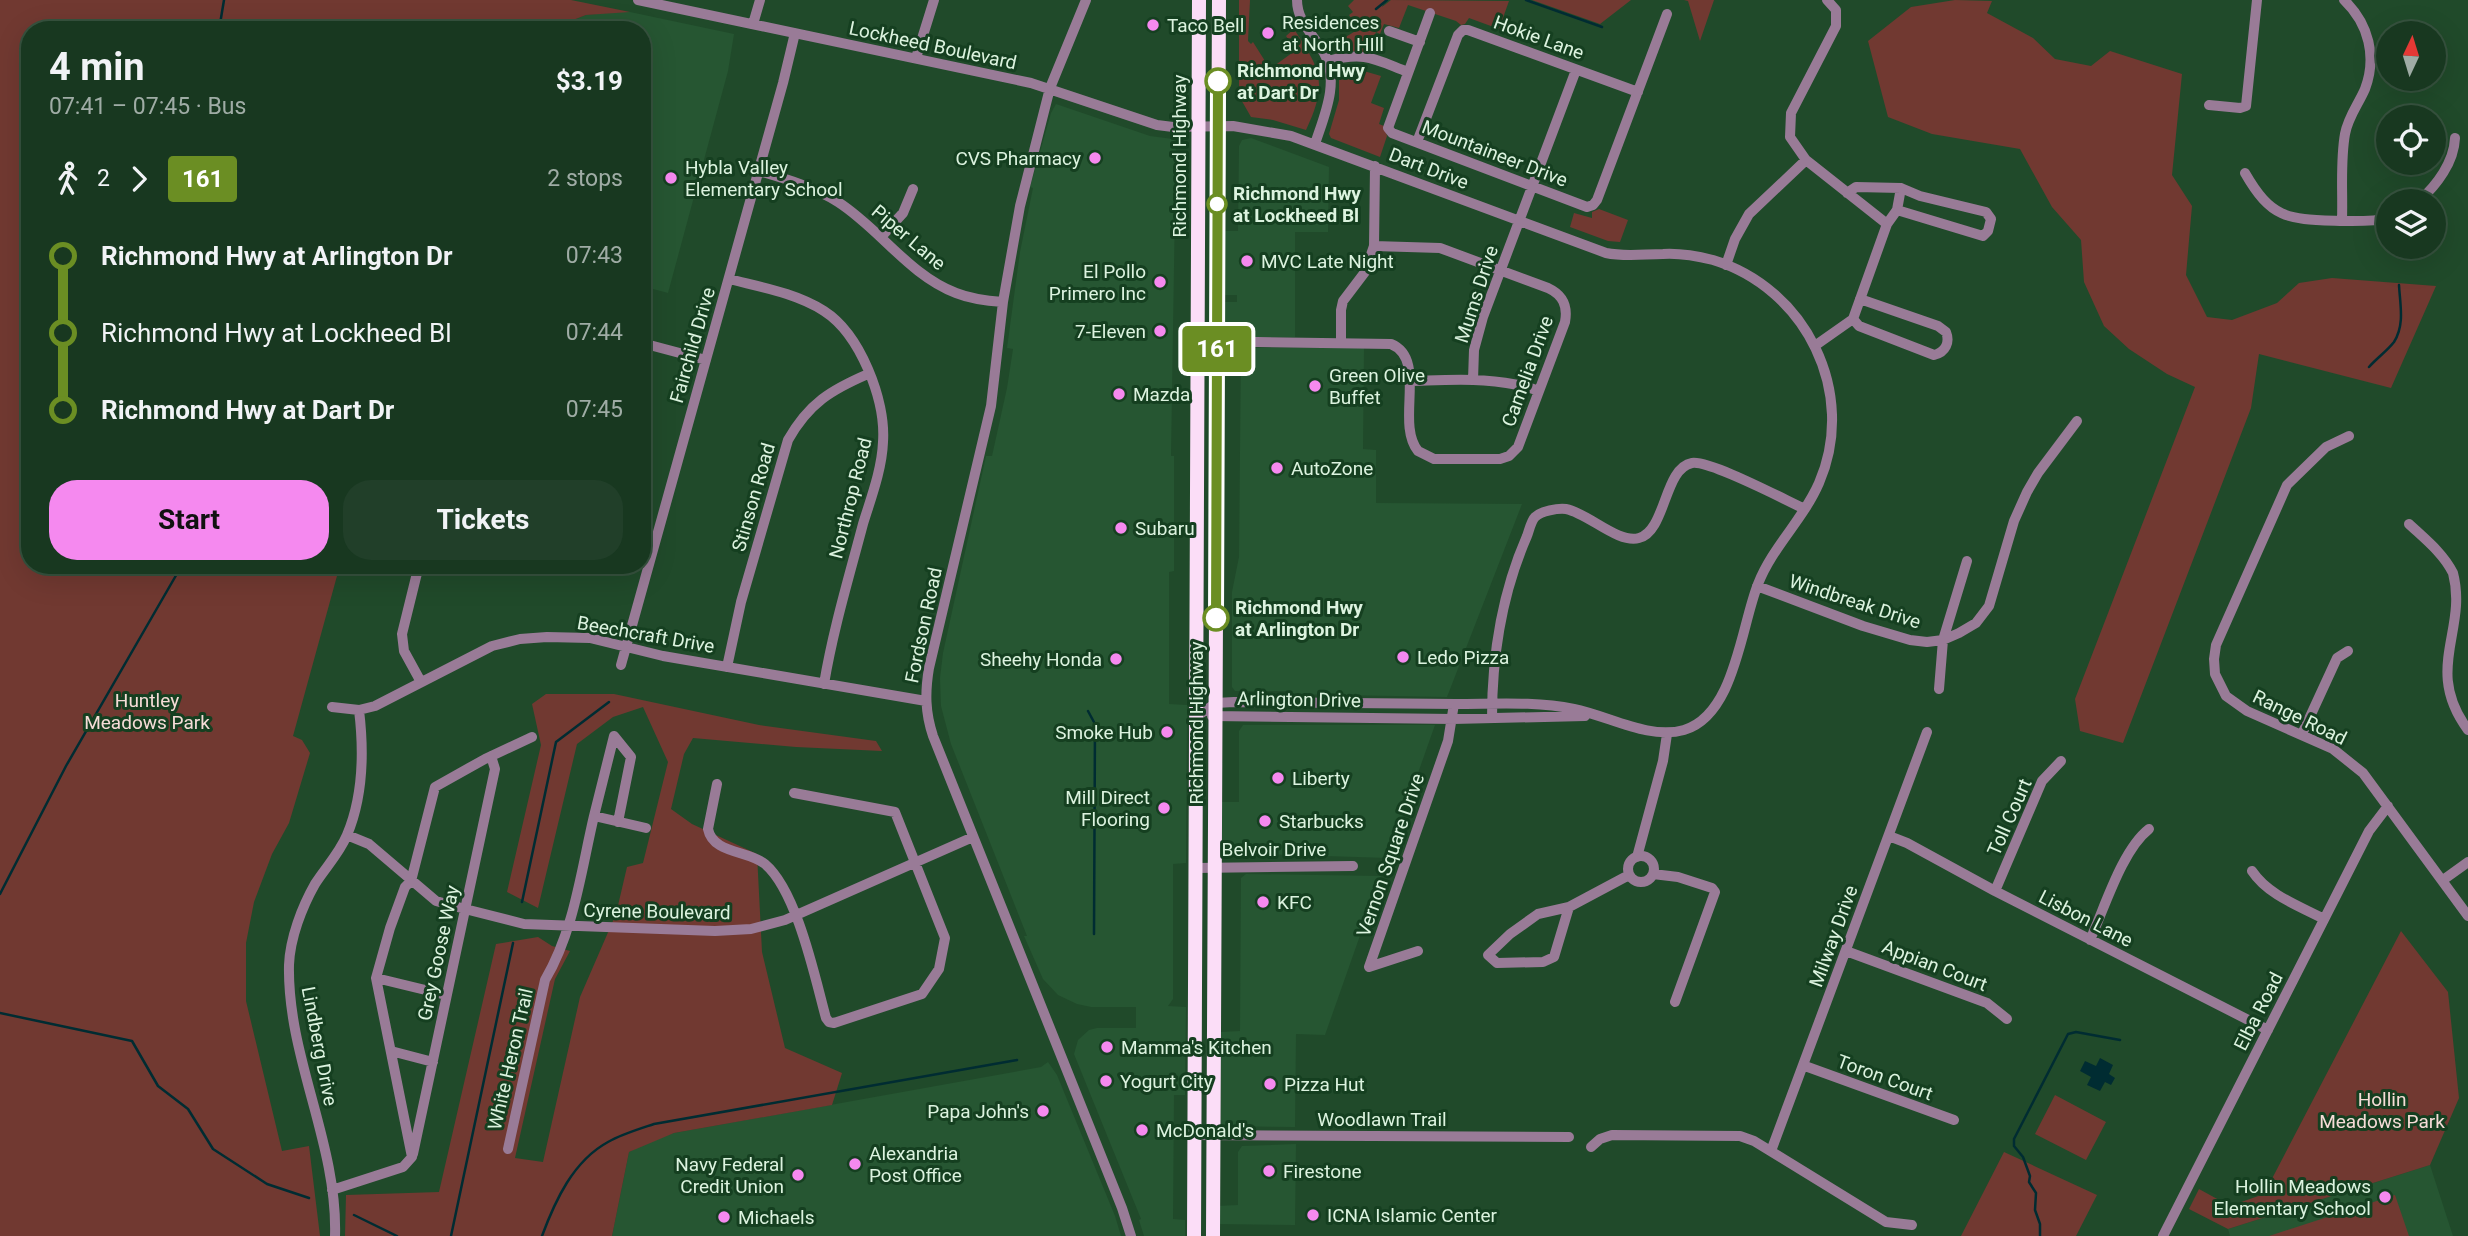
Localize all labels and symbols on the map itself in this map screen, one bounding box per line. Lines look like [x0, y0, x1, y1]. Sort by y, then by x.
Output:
street label: Hokie Lane [1490, 10, 1587, 64]
place label: Residences at North HIll [1282, 11, 1384, 56]
place label: Taco Bell [1167, 14, 1244, 37]
street label: Lockheed Boulevard [847, 16, 1019, 74]
marker: Taco Bell [1145, 17, 1161, 33]
north arrow [2376, 21, 2446, 91]
marker: Residences at North HIll [1260, 25, 1276, 41]
place label: Richmond Hwy at Dart Dr [1237, 59, 1365, 104]
marker: Richmond Hwy at Dart Dr [1205, 68, 1231, 94]
street label: Richmond Highway [1168, 75, 1191, 237]
street label: Mountaineer Drive [1419, 115, 1571, 192]
street label: Dart Drive [1386, 143, 1472, 194]
place label: CVS Pharmacy [955, 147, 1081, 170]
marker: CVS Pharmacy [1087, 150, 1103, 166]
place label: Hybla Valley Elementary School [685, 156, 843, 201]
marker: Hybla Valley Elementary School [663, 170, 679, 186]
place label: Richmond Hwy at Lockheed Bl [1233, 182, 1361, 227]
marker: Richmond Hwy at Lockheed Bl [1207, 194, 1227, 214]
street label: Piper Lane [867, 200, 950, 275]
street label: Mums Drive [1450, 243, 1503, 346]
place label: MVC Late Night [1261, 250, 1394, 273]
marker: MVC Late Night [1239, 253, 1255, 269]
place label: El Pollo Primero Inc [1049, 260, 1146, 305]
marker: El Pollo Primero Inc [1152, 274, 1168, 290]
street label: Fairchild Drive [665, 285, 720, 406]
street label: Camelia Drive [1497, 313, 1558, 430]
place label: 7-Eleven [1075, 320, 1146, 343]
marker: 7-Eleven [1152, 323, 1168, 339]
line badge: 161 [1177, 326, 1257, 372]
place label: Green Olive Buffet [1329, 364, 1425, 409]
marker: Green Olive Buffet [1307, 378, 1323, 394]
place label: Mazda [1133, 383, 1190, 406]
marker: Mazda [1111, 386, 1127, 402]
street label: Northrop Road [824, 435, 877, 561]
street label: Stinson Road [727, 440, 780, 554]
place label: AutoZone [1291, 457, 1373, 480]
marker: AutoZone [1269, 460, 1285, 476]
place label: Subaru [1135, 517, 1195, 540]
marker: Subaru [1113, 520, 1129, 536]
street label: Fordson Road [900, 565, 947, 685]
street label: Windbreak Drive [1786, 569, 1924, 634]
place label: Richmond Hwy at Arlington Dr [1235, 596, 1363, 641]
marker: Richmond Hwy at Arlington Dr [1203, 605, 1229, 631]
street label: Beechcraft Drive [575, 611, 716, 658]
street label: Richmond Highway [1185, 642, 1208, 804]
place label: Ledo Pizza [1417, 646, 1509, 669]
place label: Sheehy Honda [980, 648, 1102, 671]
marker: Ledo Pizza [1395, 649, 1411, 665]
marker: Sheehy Honda [1108, 651, 1124, 667]
street label: Range Road [2249, 685, 2350, 750]
street label: Arlington Drive [1237, 687, 1361, 712]
park label: Huntley Meadows Park [84, 689, 210, 734]
place label: Smoke Hub [1055, 721, 1153, 744]
marker: Smoke Hub [1159, 724, 1175, 740]
place label: Liberty [1292, 767, 1350, 790]
marker: Liberty [1270, 770, 1286, 786]
street label: Vernon Square Drive [1352, 770, 1429, 940]
street label: Toll Court [1982, 775, 2037, 859]
place label: Mill Direct Flooring [1065, 786, 1150, 831]
marker: Mill Direct Flooring [1156, 800, 1172, 816]
place label: Starbucks [1279, 810, 1364, 833]
marker: Starbucks [1257, 813, 1273, 829]
street label: Belvoir Drive [1222, 838, 1326, 861]
street label: Milway Drive [1804, 882, 1863, 990]
street label: Grey Goose Way [413, 883, 464, 1023]
street label: Lisbon Lane [2035, 885, 2137, 952]
place label: KFC [1277, 891, 1312, 914]
marker: KFC [1255, 894, 1271, 910]
street label: Cyrene Boulevard [583, 899, 731, 924]
street label: Appian Court [1879, 935, 1991, 996]
street label: Elba Road [2229, 968, 2288, 1054]
street label: Lindberg Drive [297, 984, 342, 1108]
street label: White Heron Trail [483, 986, 538, 1132]
place label: Mamma's Kitchen [1121, 1036, 1272, 1059]
marker: Mamma's Kitchen [1099, 1039, 1115, 1055]
street label: Toron Court [1834, 1050, 1936, 1105]
place label: Yogurt City [1120, 1070, 1213, 1093]
marker: Yogurt City [1098, 1073, 1114, 1089]
place label: Pizza Hut [1284, 1073, 1365, 1096]
marker: Pizza Hut [1262, 1076, 1278, 1092]
park label: Hollin Meadows Park [2319, 1088, 2445, 1133]
place label: Papa John's [927, 1100, 1029, 1123]
marker: Papa John's [1035, 1103, 1051, 1119]
street label: Woodlawn Trail [1317, 1108, 1447, 1131]
place label: McDonald's [1156, 1119, 1254, 1142]
marker: McDonald's [1134, 1122, 1150, 1138]
place label: Alexandria Post Office [869, 1142, 962, 1187]
place label: Navy Federal Credit Union [675, 1153, 784, 1198]
marker: Alexandria Post Office [847, 1156, 863, 1172]
place label: Firestone [1283, 1160, 1362, 1183]
marker: Firestone [1261, 1163, 1277, 1179]
marker: Navy Federal Credit Union [790, 1167, 806, 1183]
place label: Hollin Meadows Elementary School [2213, 1175, 2371, 1220]
marker: Hollin Meadows Elementary School [2377, 1189, 2393, 1205]
place label: ICNA Islamic Center [1327, 1204, 1497, 1227]
place label: Michaels [738, 1206, 814, 1229]
marker: ICNA Islamic Center [1305, 1207, 1321, 1223]
marker: Michaels [716, 1209, 732, 1225]

